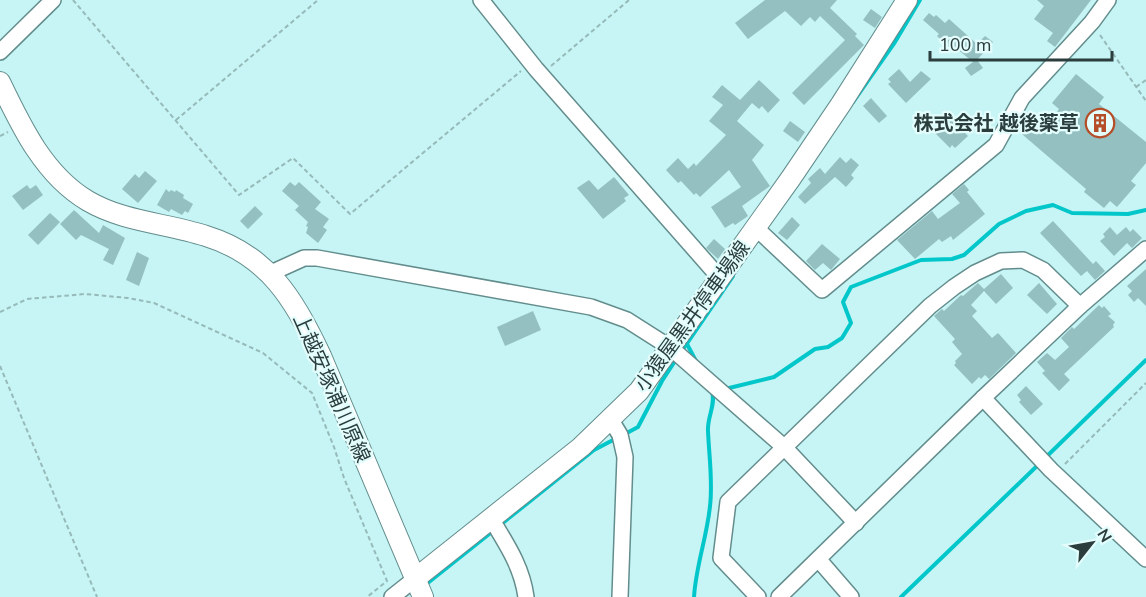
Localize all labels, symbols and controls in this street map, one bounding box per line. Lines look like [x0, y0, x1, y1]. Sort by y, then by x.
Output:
scale bar [930, 24, 1112, 62]
text: 100 m [939, 33, 991, 57]
building icon: 株式会社 越後薬草 [1084, 107, 1116, 139]
place label: 株式会社 越後薬草 [914, 110, 1079, 137]
street label: 小猿屋黒井停車場線 [629, 236, 756, 397]
street label: 上越安塚浦川原線 [287, 310, 376, 467]
north arrow [1062, 513, 1122, 573]
text: N [1091, 525, 1117, 547]

